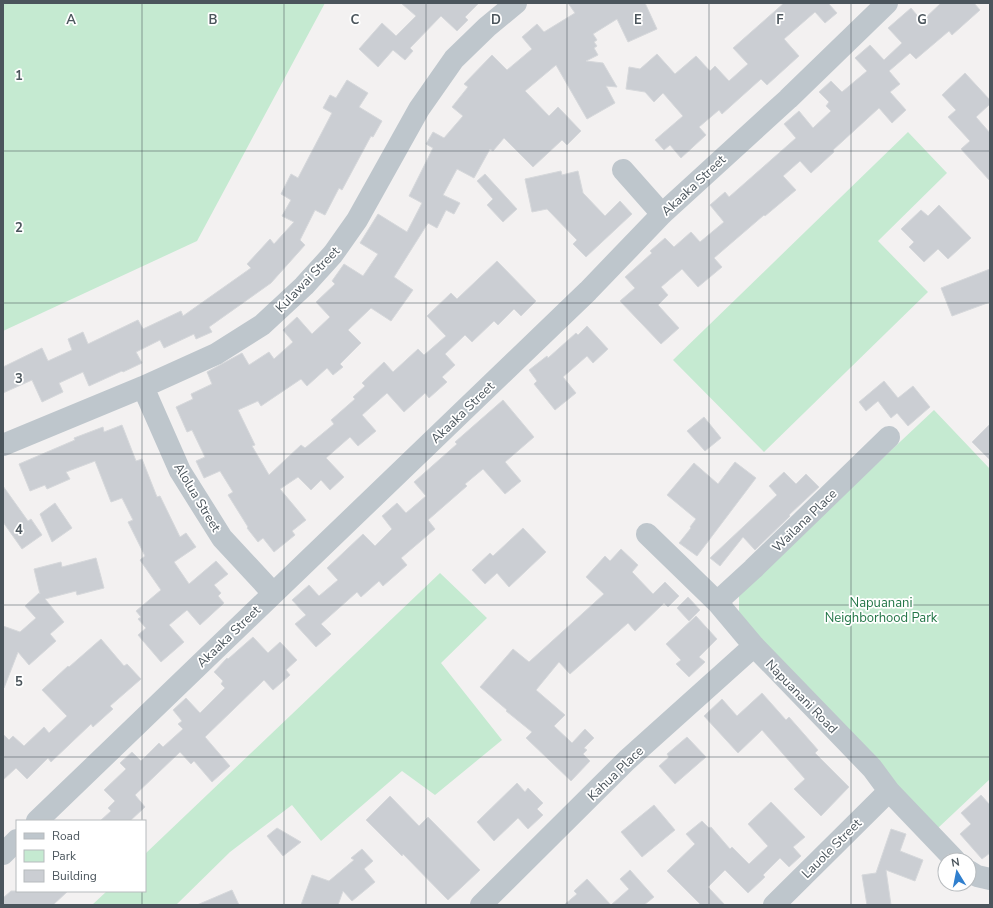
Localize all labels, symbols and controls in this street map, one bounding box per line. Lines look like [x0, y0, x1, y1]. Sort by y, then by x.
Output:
text: A [66, 11, 76, 29]
text: B [209, 11, 218, 29]
text: C [351, 11, 360, 29]
text: D [491, 11, 501, 29]
text: E [634, 11, 642, 29]
text: F [776, 11, 784, 29]
text: G [917, 11, 927, 29]
text: 1 [15, 67, 23, 85]
street label: Akaaka Street [658, 151, 730, 220]
text: 2 [15, 219, 23, 237]
street label: Kulawai Street [272, 242, 344, 317]
text: 3 [15, 370, 23, 388]
street label: Akaaka Street [427, 378, 499, 448]
street label: Alolua Street [170, 460, 225, 536]
street label: Wailana Place [768, 485, 841, 556]
text: 4 [15, 521, 23, 539]
park label: Napuanani Neighborhood Park [825, 594, 938, 627]
street label: Akaaka Street [193, 602, 265, 672]
street label: Napuanani Road [761, 656, 841, 738]
text: 5 [15, 673, 23, 691]
street label: Kahua Place [584, 742, 648, 805]
street label: Lauole Street [798, 814, 866, 883]
legend [16, 820, 146, 892]
text: Road [52, 828, 80, 844]
text: Park [52, 848, 77, 864]
north arrow [937, 852, 977, 892]
text: N [950, 855, 961, 871]
text: Building [52, 868, 97, 884]

